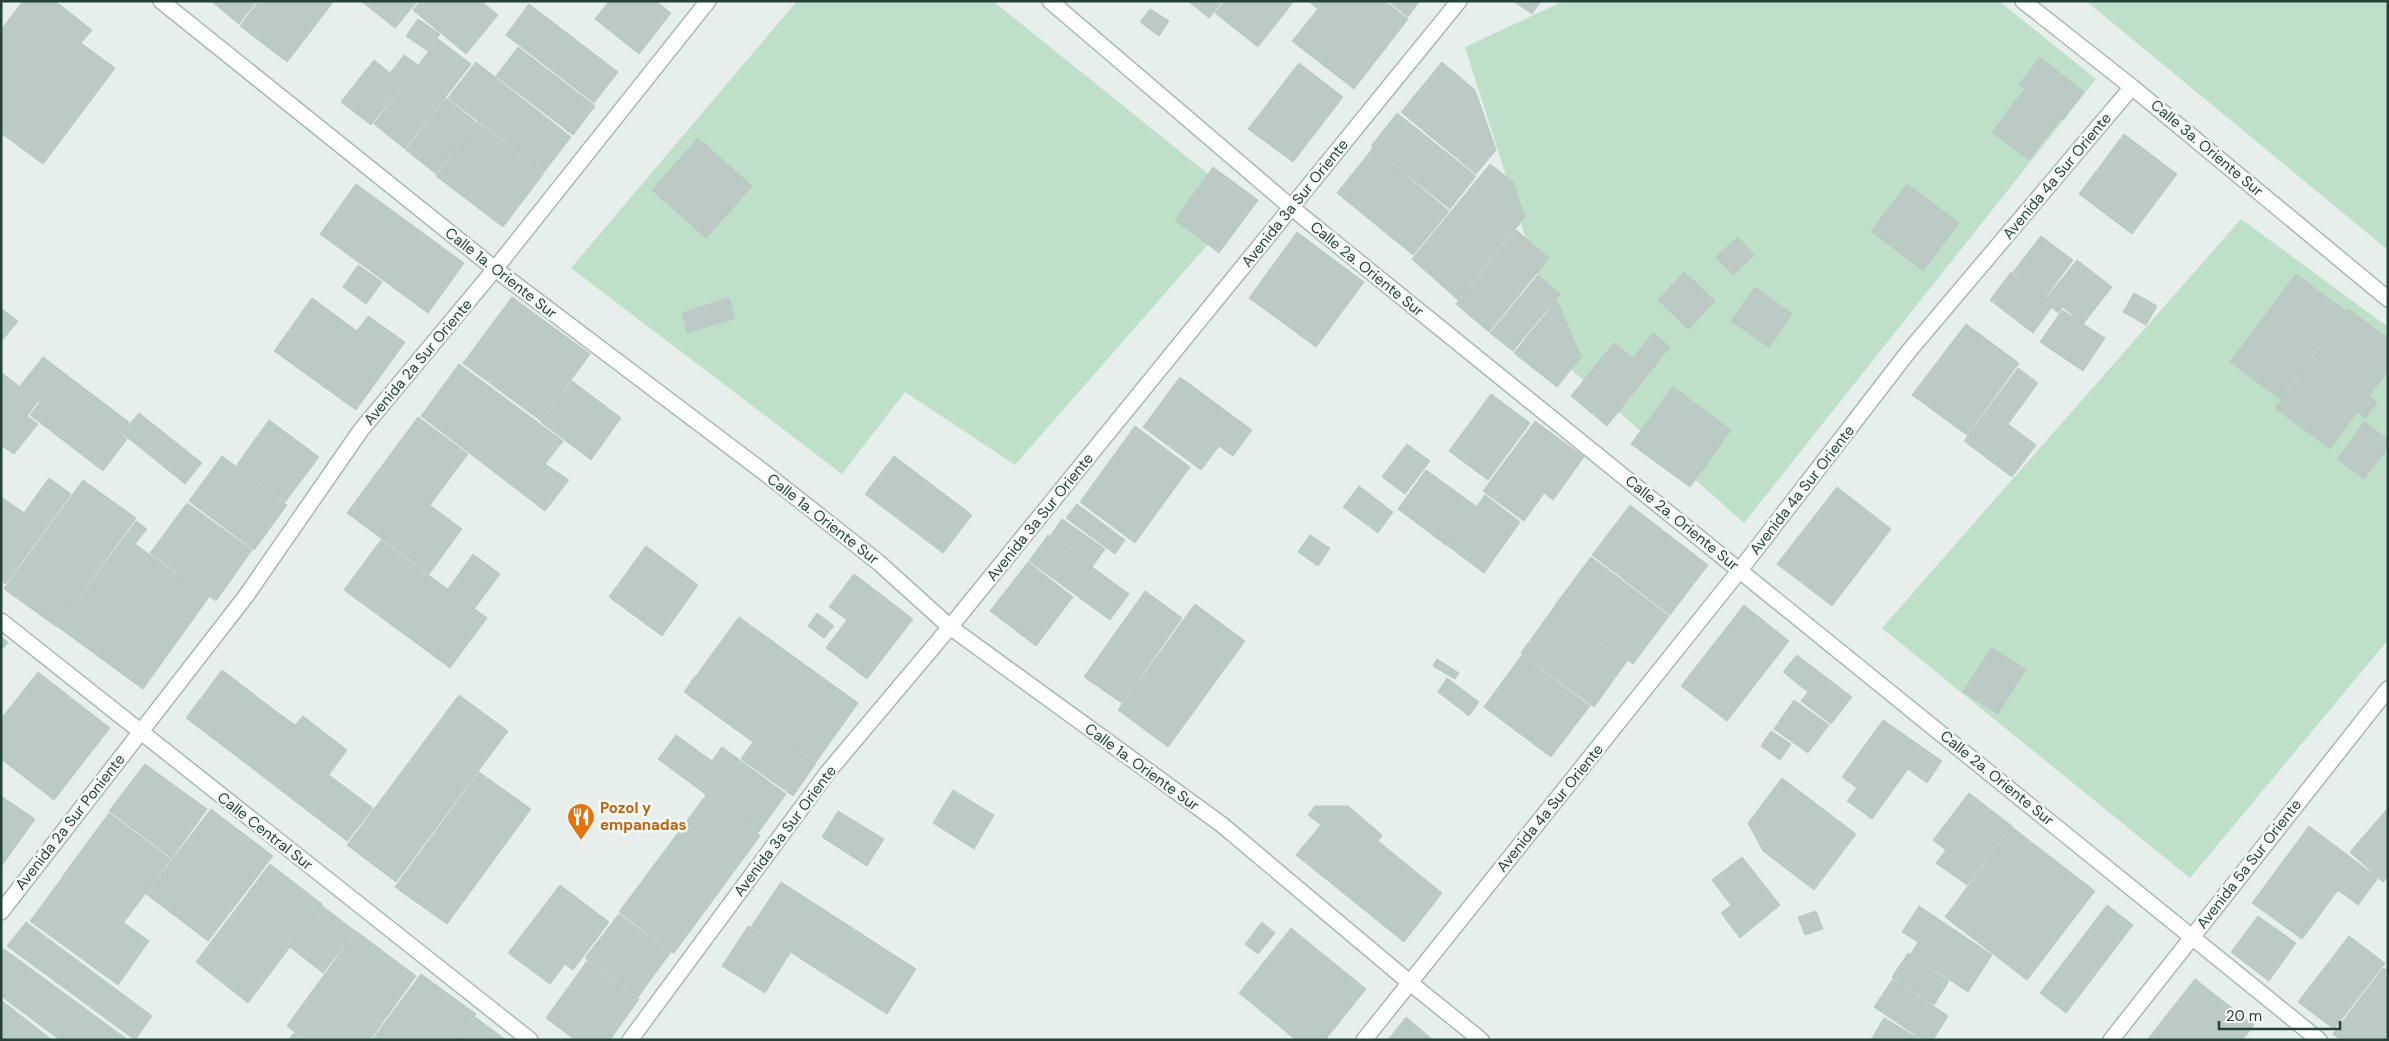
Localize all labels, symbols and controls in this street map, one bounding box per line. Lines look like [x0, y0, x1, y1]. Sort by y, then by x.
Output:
street label: Calle 3a. Oriente Sur [2147, 95, 2268, 201]
street label: Avenida 4a Sur Oriente [1998, 109, 2116, 243]
street label: Avenida 3a Sur Oriente [1237, 135, 1353, 271]
street label: Calle 2a. Oriente Sur [1306, 217, 1428, 321]
street label: Calle 1a. Oriente Sur [441, 223, 561, 323]
street label: Avenida 2a Sur Oriente [359, 295, 477, 429]
street label: Avenida 4a Sur Oriente [1745, 421, 1859, 559]
street label: Avenida 3a Sur Oriente [982, 449, 1098, 585]
street label: Calle 1a. Oriente Sur [763, 469, 883, 569]
street label: Calle 2a. Oriente Sur [1621, 471, 1743, 575]
street label: Calle 1a. Oriente Sur [1081, 719, 1204, 816]
street label: Calle 2a. Oriente Sur [1936, 726, 2058, 830]
street label: Avenida 4a Sur Oriente [1492, 740, 1608, 876]
street label: Avenida 2a Sur Poniente [11, 750, 129, 894]
street label: Avenida 3a Sur Oriente [729, 762, 841, 900]
street label: Calle Central Sur [213, 787, 317, 875]
street label: Avenida 5a Sur Oriente [2192, 795, 2306, 933]
place label: Pozol y empanadas [600, 798, 686, 835]
restaurant icon: Pozol y empanadas [566, 802, 596, 841]
scale bar [2219, 998, 2340, 1030]
text: 20 m [2226, 1006, 2262, 1026]

